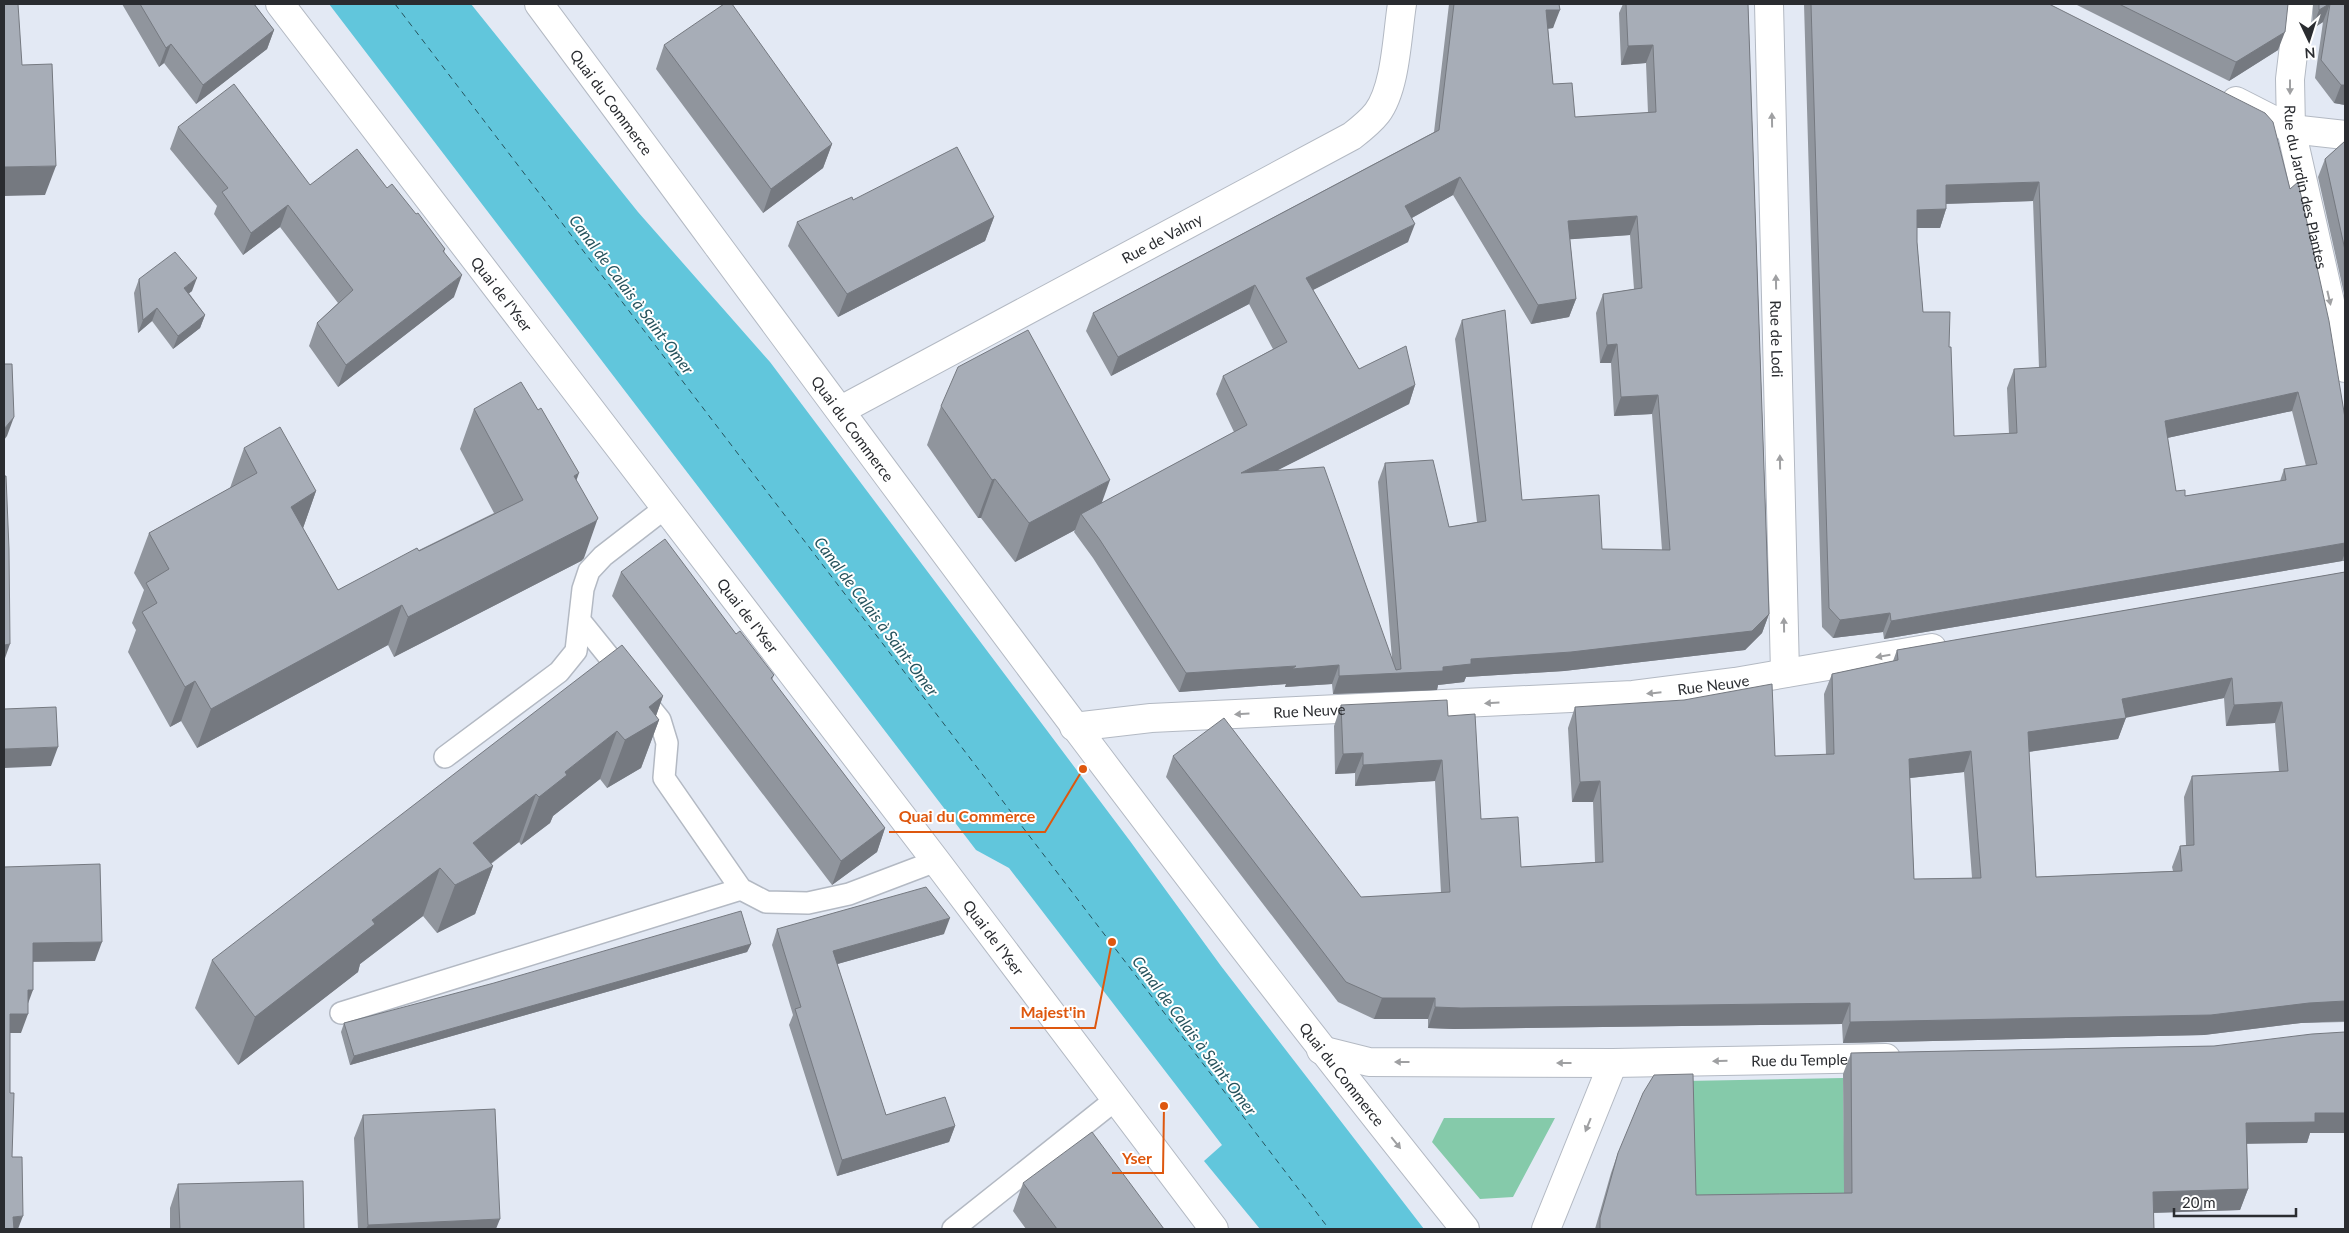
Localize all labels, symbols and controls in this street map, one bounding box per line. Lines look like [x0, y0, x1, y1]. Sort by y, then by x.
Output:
north arrow [2284, 15, 2334, 65]
text: N [2304, 45, 2316, 62]
street label: Quai du Commerce [567, 46, 657, 158]
one-way arrow [2286, 79, 2294, 95]
street label: Rue du Jardin des Plantes [2282, 105, 2331, 270]
one-way arrow [1768, 112, 1776, 128]
street label: Rue de Valmy [1118, 209, 1205, 267]
water label: Canal de Calais à Saint-Omer [566, 211, 698, 378]
street label: Quai de l'Yser [467, 253, 537, 335]
one-way arrow [1772, 274, 1780, 290]
one-way arrow [2325, 290, 2333, 305]
street label: Rue de Lodi [1767, 300, 1787, 378]
street label: Quai du Commerce [808, 372, 898, 485]
one-way arrow [1776, 454, 1784, 470]
water label: Canal de Calais à Saint-Omer [811, 533, 943, 700]
street label: Quai de l'Yser [714, 574, 783, 657]
one-way arrow [1779, 616, 1787, 632]
one-way arrow [1875, 653, 1891, 661]
street label: Rue Neuve [1676, 671, 1751, 698]
one-way arrow [1646, 689, 1662, 697]
one-way arrow [1483, 699, 1499, 707]
street label: Rue Neuve [1273, 700, 1346, 721]
one-way arrow [1234, 711, 1250, 719]
callout: Quai du Commerce [889, 801, 1045, 832]
text: Quai du Commerce [899, 806, 1036, 825]
street label: Quai de l'Yser [960, 896, 1028, 979]
water label: Canal de Calais à Saint-Omer [1129, 952, 1261, 1119]
callout: Majest'in [1010, 997, 1095, 1028]
text: Majest'in [1020, 1002, 1086, 1021]
street label: Quai du Commerce [1296, 1019, 1388, 1130]
street label: Rue du Temple [1751, 1050, 1848, 1069]
one-way arrow [1712, 1057, 1728, 1065]
one-way arrow [1393, 1058, 1409, 1066]
one-way arrow [1556, 1059, 1572, 1067]
one-way arrow [1584, 1118, 1592, 1133]
one-way arrow [1390, 1136, 1401, 1149]
callout: Yser [1112, 1142, 1163, 1173]
text: Yser [1121, 1148, 1152, 1167]
scale bar [2174, 1186, 2296, 1218]
text: 20 m [2182, 1193, 2216, 1211]

